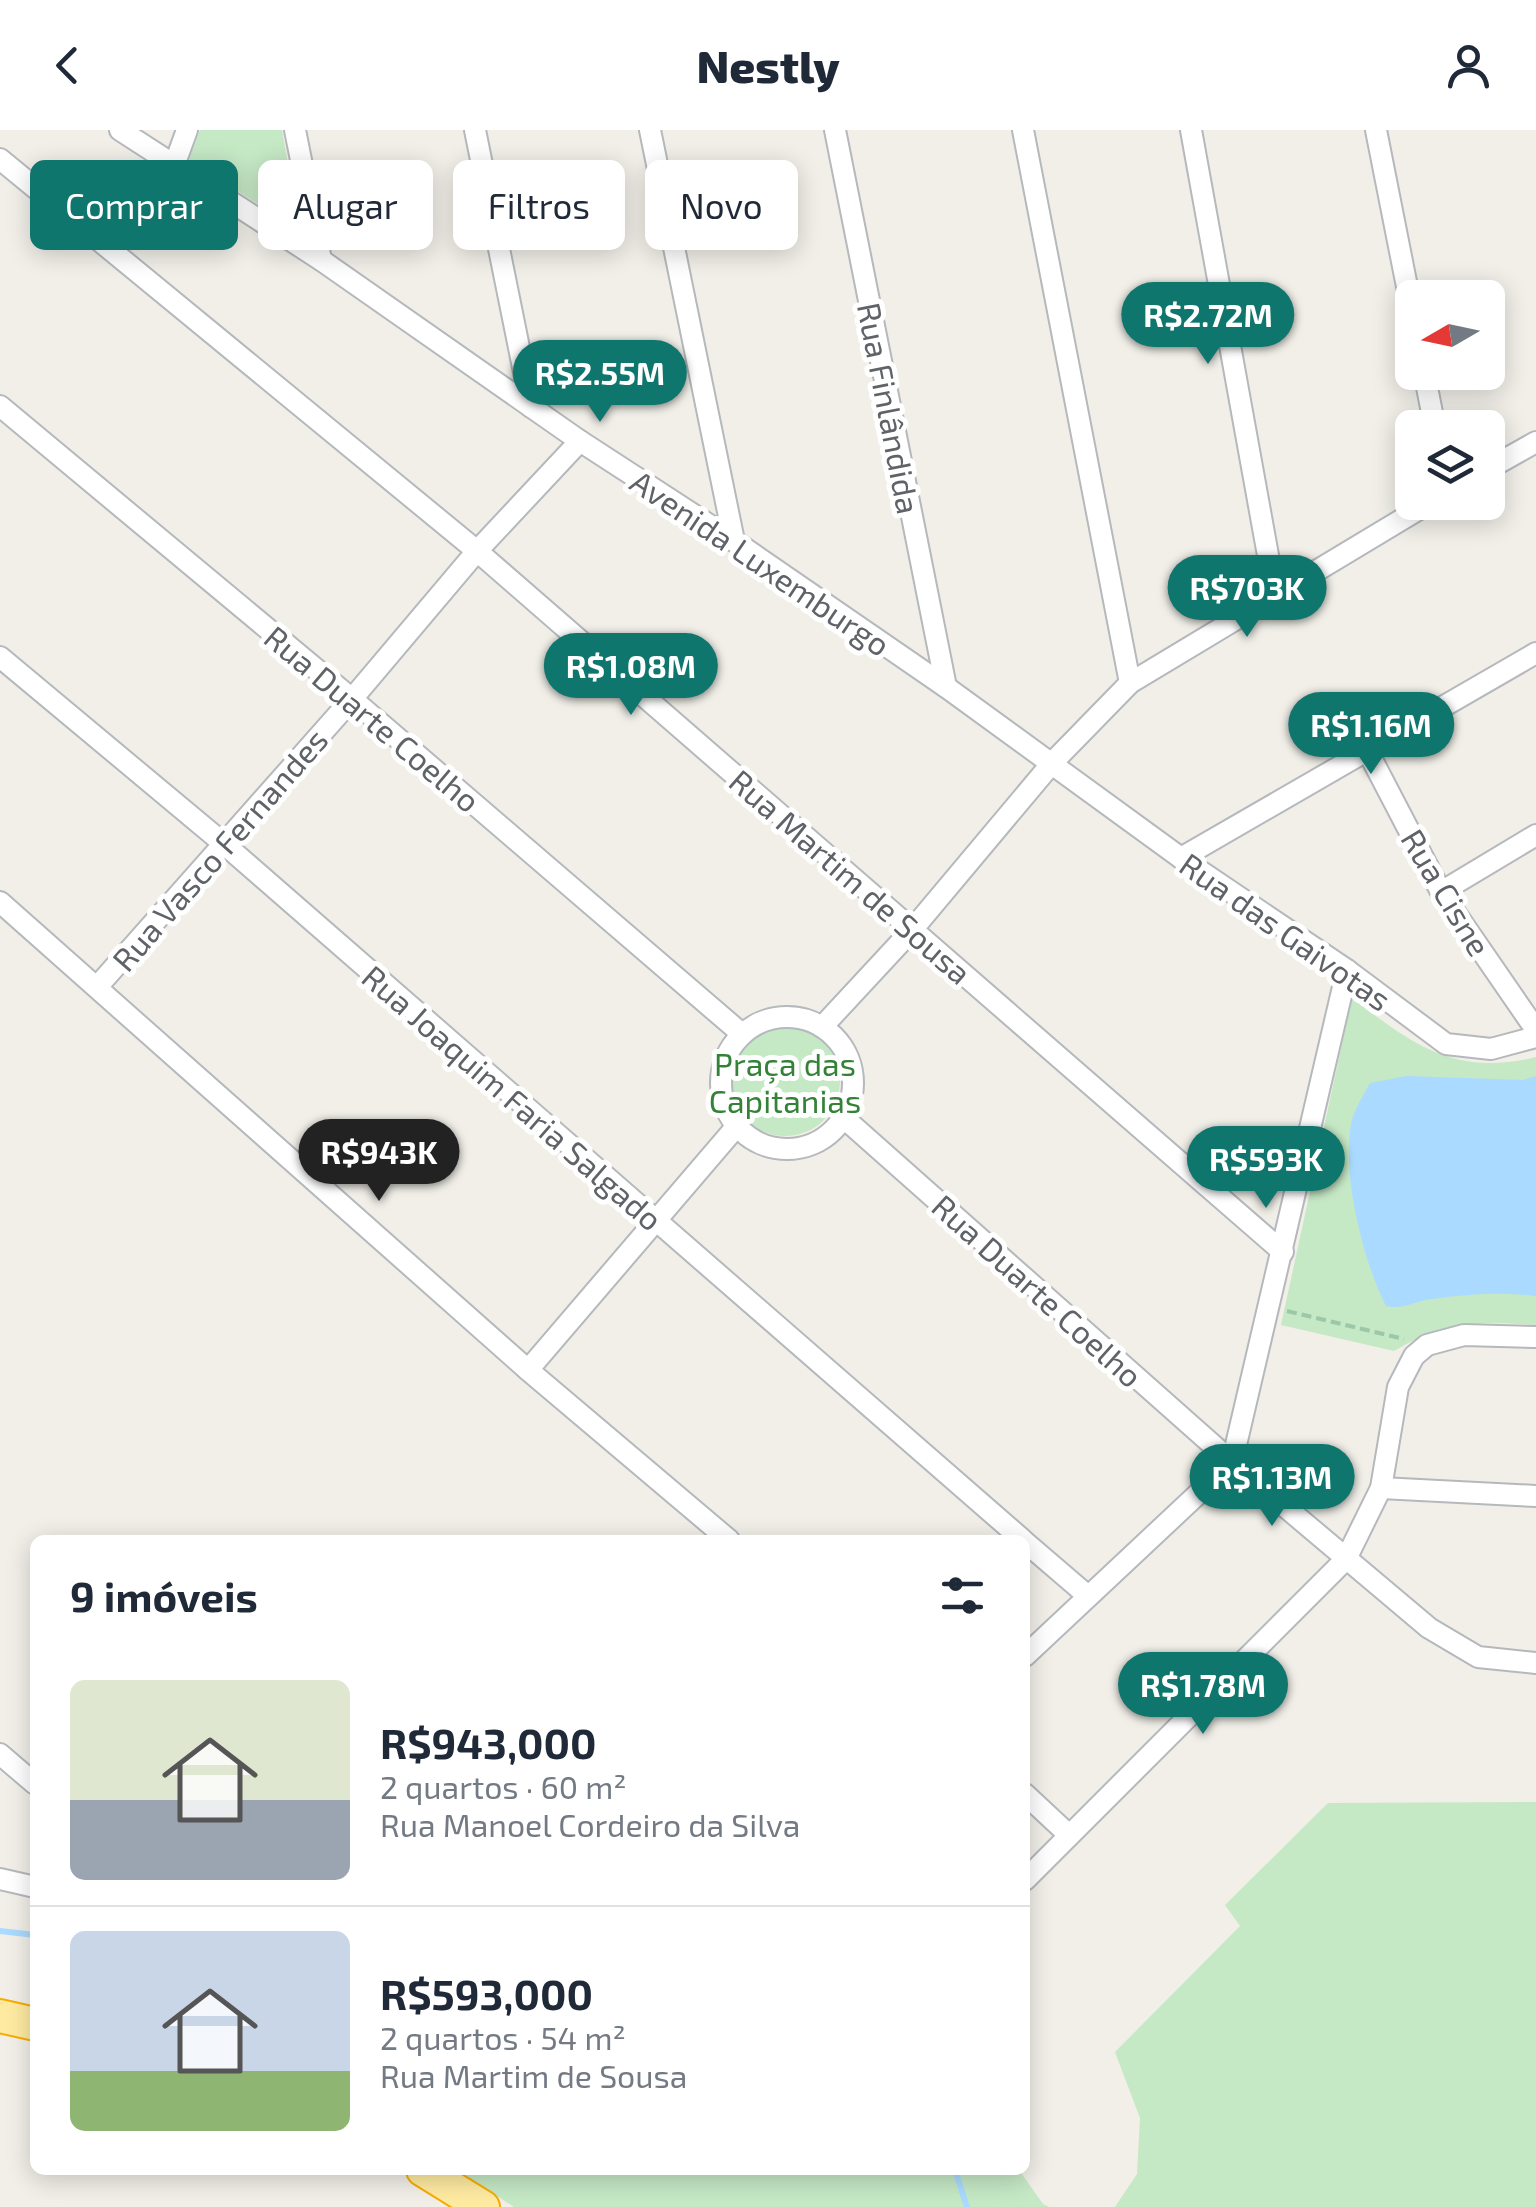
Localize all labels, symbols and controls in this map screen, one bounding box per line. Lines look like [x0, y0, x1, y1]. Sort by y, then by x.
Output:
icon: back [40, 38, 95, 93]
text: Nestly [696, 38, 840, 92]
icon: person [1441, 38, 1496, 93]
chip: Comprar [30, 160, 238, 250]
chip: Alugar [258, 160, 433, 250]
chip: Filtros [453, 160, 625, 250]
chip: Novo [645, 160, 798, 250]
north arrow [1395, 280, 1505, 390]
map controls [1395, 280, 1505, 520]
pin: R$2.72M [1116, 282, 1300, 367]
text: R$2.72M [1143, 295, 1273, 333]
street label: Rua Finlândida [851, 299, 929, 517]
pin: R$2.55M [508, 340, 692, 425]
text: R$2.55M [535, 353, 665, 391]
button: layers [1395, 410, 1505, 520]
street label: Avenida Luxemburgo [624, 461, 898, 663]
pin: R$703K [1166, 555, 1328, 640]
text: R$703K [1190, 568, 1304, 606]
street label: Rua Duarte Coelho [258, 617, 488, 819]
pin: R$1.08M [539, 633, 723, 718]
text: R$1.08M [566, 646, 696, 684]
pin: R$1.16M [1279, 692, 1463, 777]
text: R$1.16M [1310, 705, 1432, 743]
street label: Rua Vasco Fernandes [104, 720, 334, 978]
street label: Rua Martim de Sousa [723, 761, 979, 991]
street label: Rua Cisne [1394, 822, 1500, 962]
street label: Rua das Gaivotas [1173, 844, 1399, 1018]
street label: Rua Joaquim Faria Salgado [355, 956, 671, 1238]
park label: Praça das Capitanias [709, 1044, 861, 1119]
pin: R$943K [298, 1119, 460, 1204]
pin: R$593K [1185, 1126, 1347, 1211]
text: R$943K [321, 1132, 437, 1170]
text: R$593K [1209, 1139, 1323, 1177]
street label: Rua Duarte Coelho [925, 1186, 1151, 1394]
pin: R$1.13M [1180, 1444, 1364, 1529]
text: R$1.13M [1212, 1457, 1332, 1495]
icon: filters [935, 1568, 990, 1623]
text: 9 imóveis [70, 1570, 258, 1620]
pin: R$1.78M [1111, 1652, 1295, 1737]
text: R$1.78M [1140, 1665, 1266, 1703]
text: R$943,000 [380, 1717, 597, 1767]
icon: home [150, 1720, 270, 1840]
text: 2 quartos · 60 m² [380, 1767, 626, 1805]
text: Rua Manoel Cordeiro da Silva [380, 1805, 800, 1843]
text: R$593,000 [380, 1968, 593, 2018]
icon: home [150, 1971, 270, 2091]
text: 2 quartos · 54 m² [380, 2018, 626, 2056]
text: Rua Martim de Sousa [380, 2056, 687, 2094]

